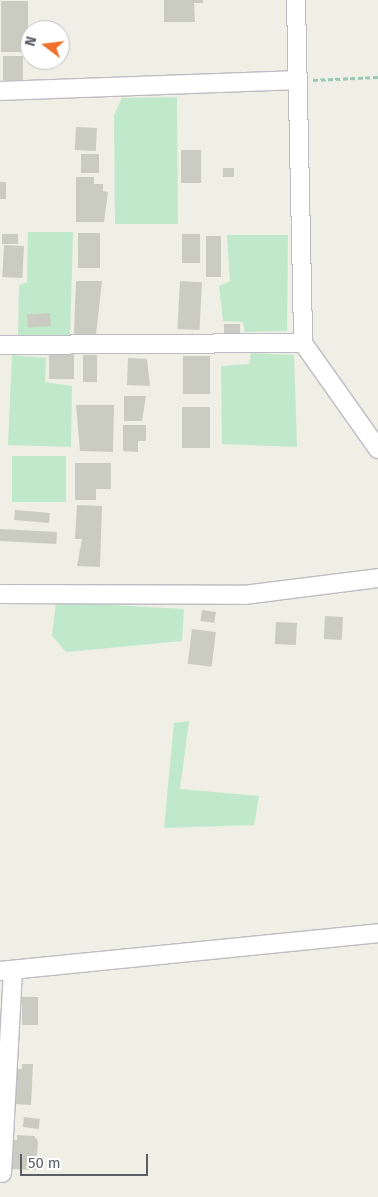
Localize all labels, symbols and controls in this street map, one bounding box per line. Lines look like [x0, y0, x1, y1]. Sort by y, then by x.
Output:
north arrow [20, 20, 70, 70]
text: N [22, 35, 40, 48]
scale bar [22, 1144, 150, 1176]
text: 50 m [28, 1154, 61, 1172]

